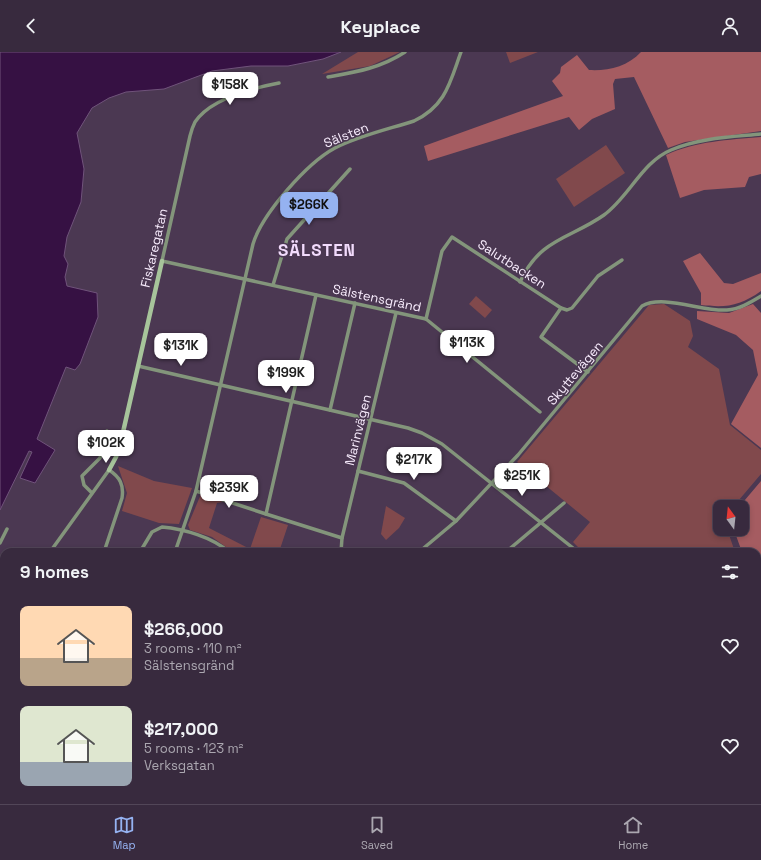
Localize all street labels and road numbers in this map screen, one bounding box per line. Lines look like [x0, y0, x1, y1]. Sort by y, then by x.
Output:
street label: Sälsten [321, 118, 371, 152]
street label: Fiskaregatan [137, 207, 171, 289]
street label: Salutbacken [475, 236, 549, 292]
street label: Sälstensgränd [331, 280, 423, 316]
street label: Skyttevägen [543, 337, 607, 409]
street label: Marinvägen [341, 393, 375, 467]

